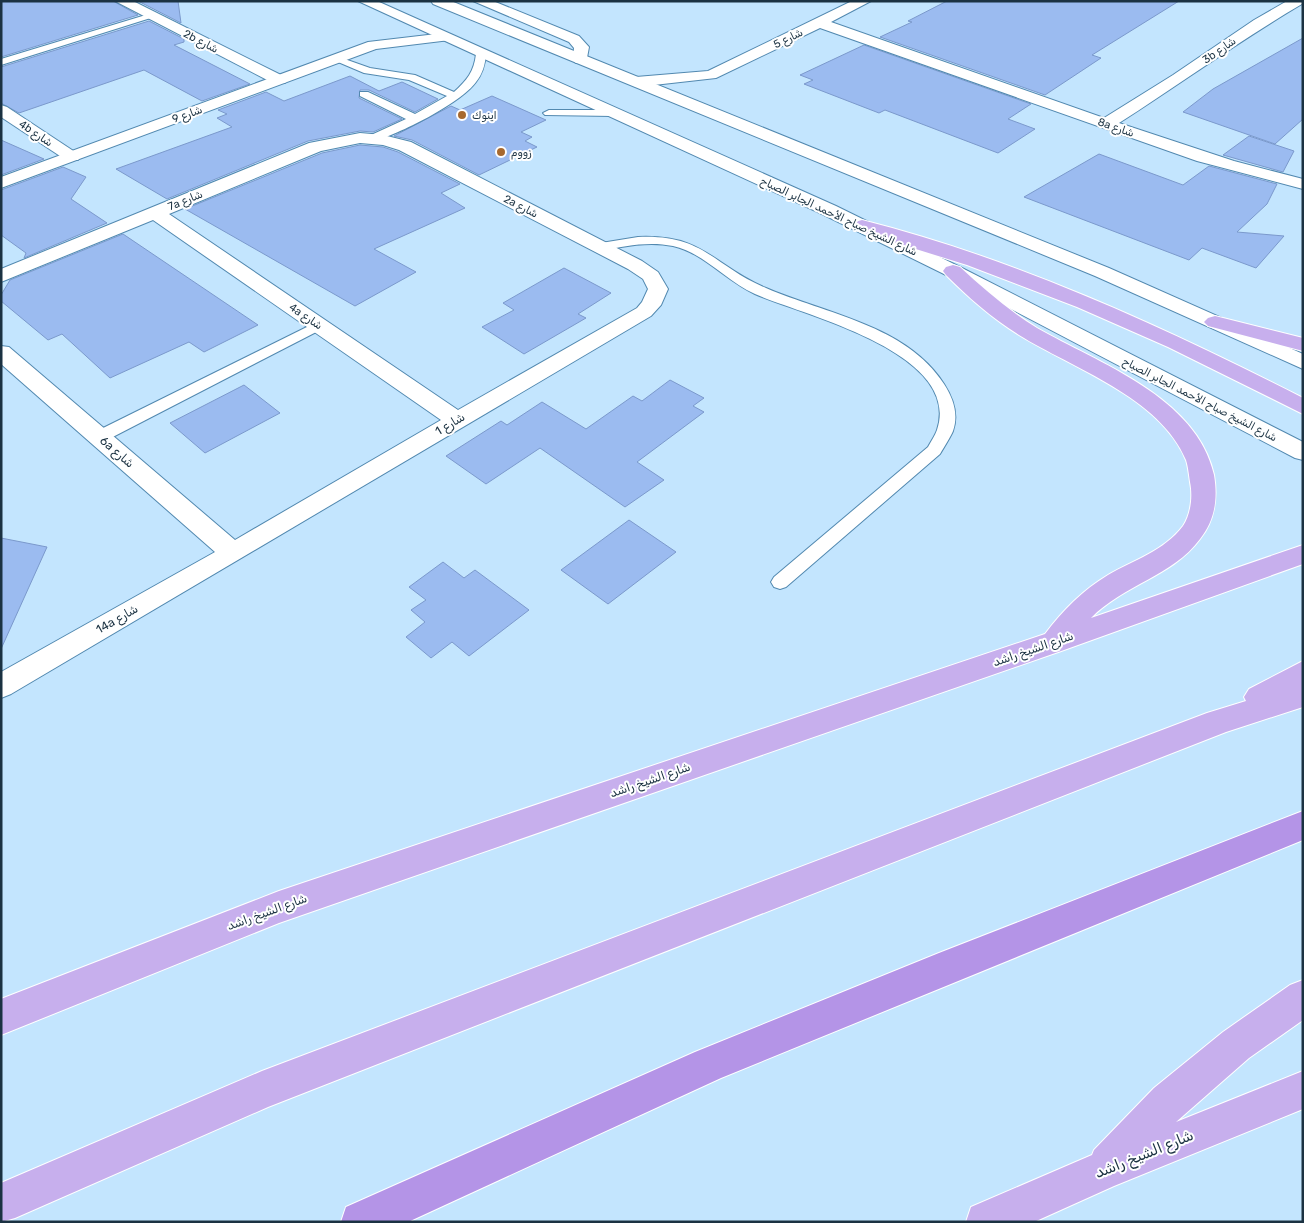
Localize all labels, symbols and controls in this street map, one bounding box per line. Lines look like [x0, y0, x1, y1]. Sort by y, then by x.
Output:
street label: شارع 5 [771, 26, 806, 53]
street label: 2b شارع [180, 27, 220, 58]
street label: 3b شارع [1200, 34, 1240, 68]
street label: شارع 9 [170, 103, 205, 128]
marker: اينوك [456, 109, 468, 121]
place label: اينوك [472, 109, 497, 123]
street label: 8a شارع [1095, 115, 1136, 142]
street label: 4b شارع [15, 117, 55, 151]
marker: زووم [495, 146, 507, 158]
place label: زووم [511, 146, 532, 160]
street label: شارع الشيخ صباح الأحمد الجابر الصباح [757, 174, 919, 260]
street label: 7a شارع [166, 188, 205, 215]
street label: 2a شارع [500, 192, 540, 222]
street label: 4a شارع [285, 301, 325, 334]
street label: شارع الشيخ صباح الأحمد الجابر الصباح [1119, 355, 1279, 446]
street label: شارع 1 [433, 410, 468, 440]
street label: 6a شارع [96, 433, 137, 472]
street label: 14a شارع [94, 601, 142, 638]
street label: شارع الشيخ راشد [991, 629, 1076, 671]
street label: شارع الشيخ راشد [608, 760, 693, 802]
street label: شارع الشيخ راشد [225, 891, 310, 935]
street label: شارع الشيخ راشد [1092, 1126, 1197, 1184]

